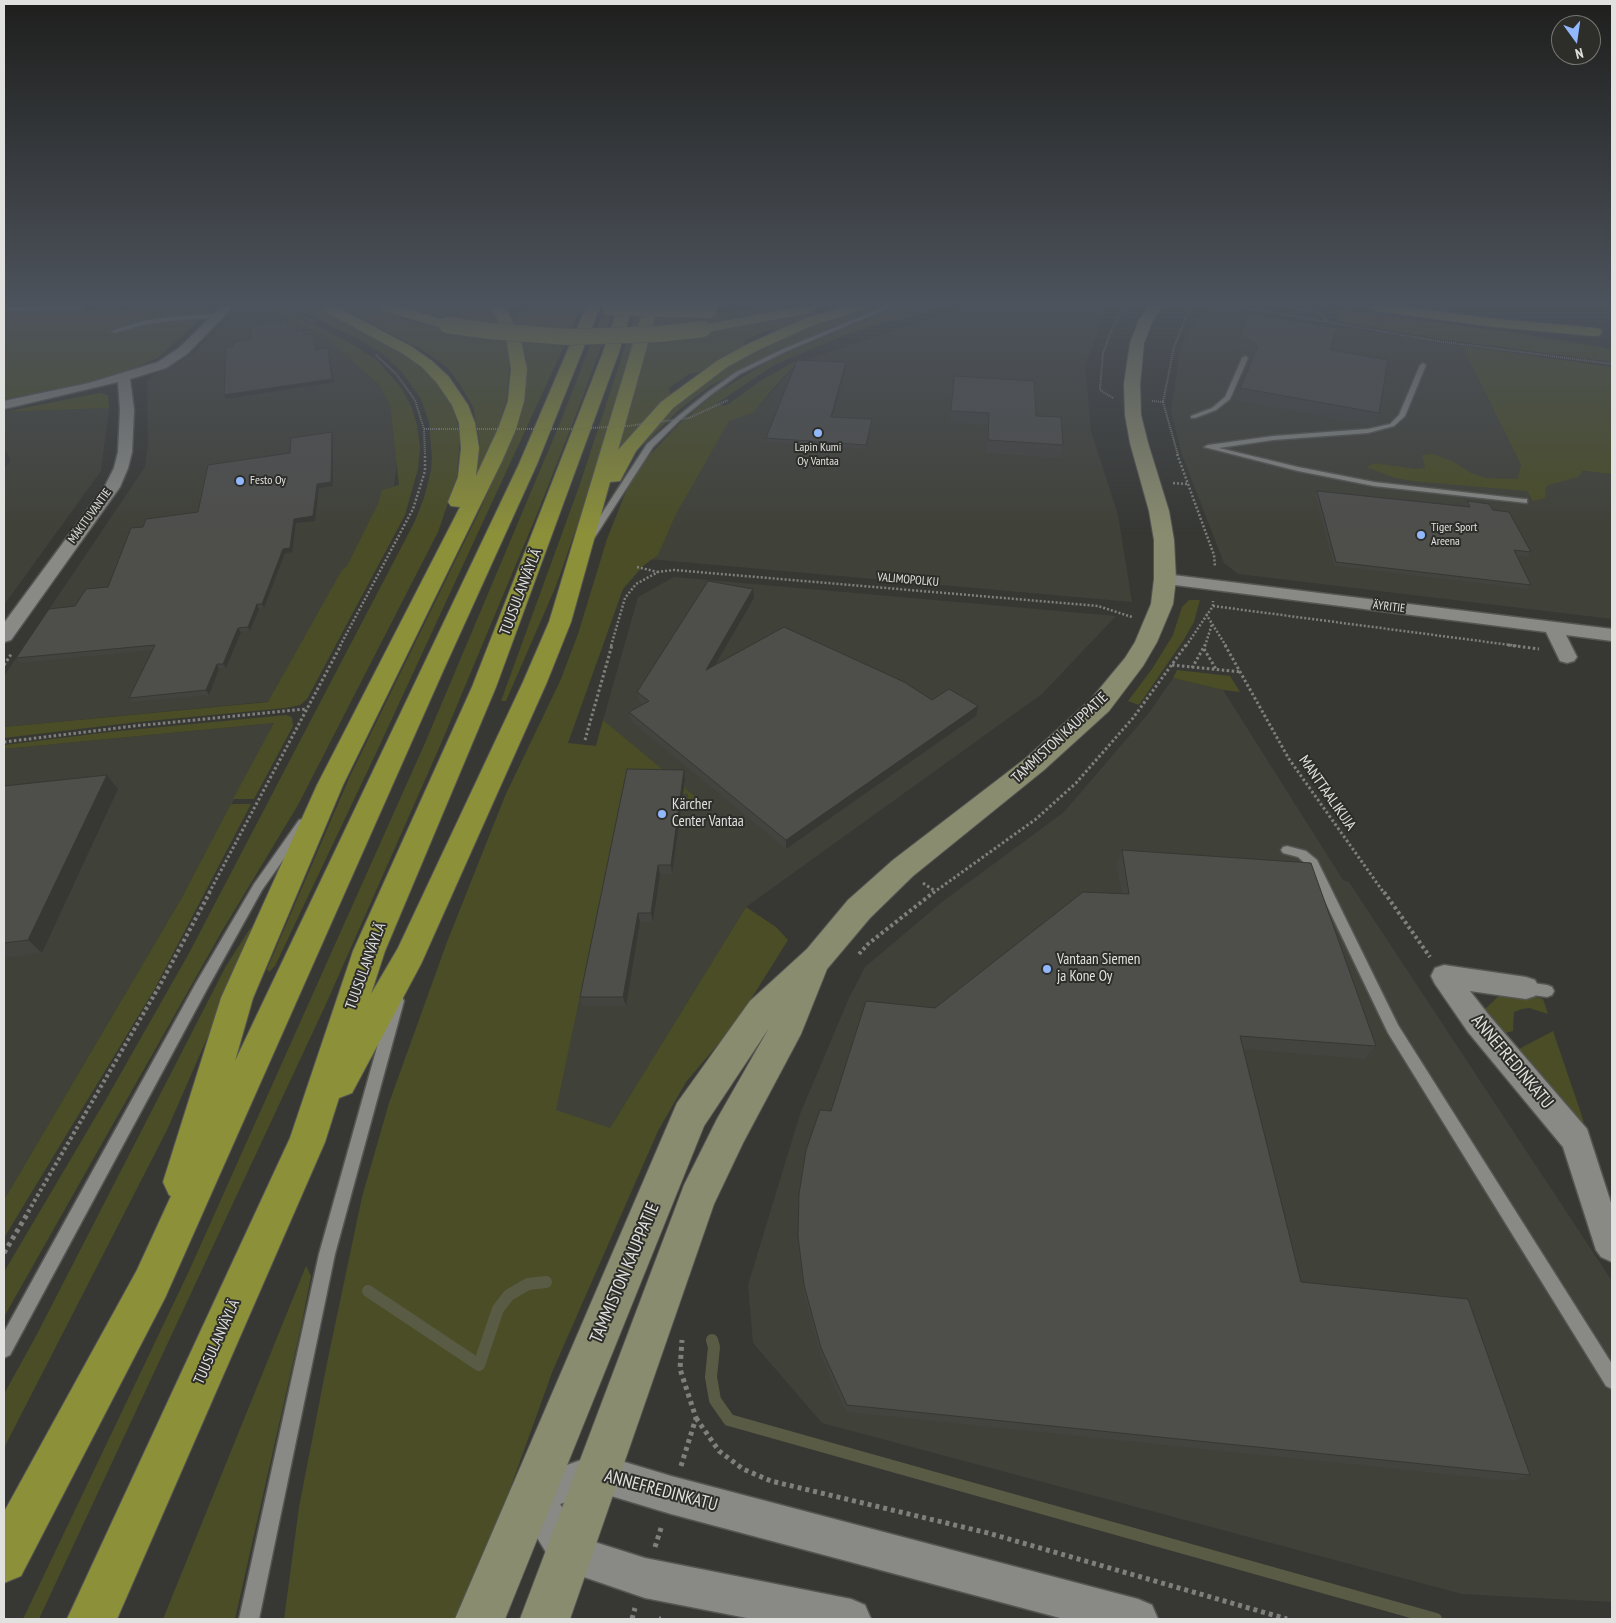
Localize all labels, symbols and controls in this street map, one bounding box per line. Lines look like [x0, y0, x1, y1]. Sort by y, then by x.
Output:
north arrow [1551, 15, 1601, 65]
text: N [1574, 44, 1585, 63]
marker: Lapin Kumi Oy Vantaa [812, 427, 824, 439]
place label: Lapin Kumi Oy Vantaa [795, 441, 841, 469]
place label: Festo Oy [250, 474, 286, 488]
marker: Festo Oy [234, 475, 246, 487]
street label: MÄKITUVANTIE [65, 486, 115, 546]
place label: Tiger Sport Areena [1431, 521, 1477, 549]
marker: Tiger Sport Areena [1415, 529, 1427, 541]
street label: TUUSULANVÄYLÄ [496, 546, 546, 638]
street label: VALIMOPOLKU [877, 570, 939, 590]
street label: ÄYRITIE [1372, 598, 1406, 616]
street label: TAMMISTON KAUPPATIE [1008, 689, 1112, 787]
street label: MANTTAALIKUJA [1295, 752, 1359, 834]
place label: Kärcher Center Vantaa [672, 796, 744, 831]
marker: Kärcher Center Vantaa [656, 808, 668, 820]
street label: TUUSULANVÄYLÄ [342, 920, 390, 1012]
place label: Vantaan Siemen ja Kone Oy [1057, 951, 1140, 986]
marker: Vantaan Siemen ja Kone Oy [1041, 963, 1053, 975]
street label: ANNEFREDINKATU [1466, 1011, 1558, 1113]
street label: TAMMISTON KAUPPATIE [586, 1200, 664, 1346]
street label: TUUSULANVÄYLÄ [190, 1297, 244, 1387]
street label: ANNEFREDINKATU [602, 1466, 720, 1516]

